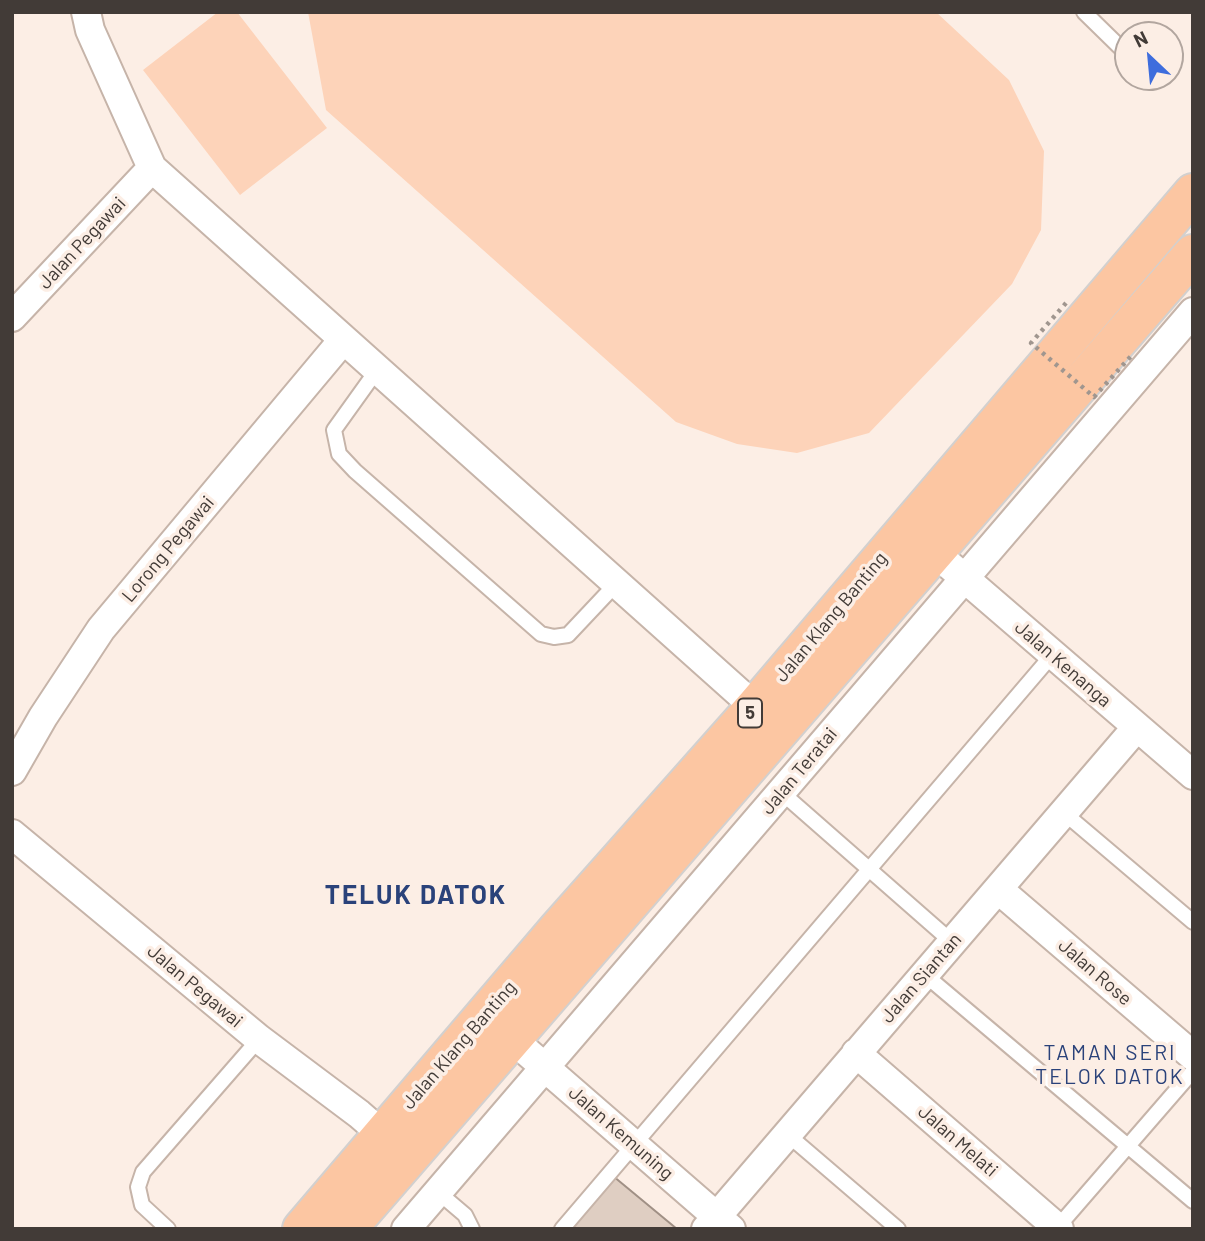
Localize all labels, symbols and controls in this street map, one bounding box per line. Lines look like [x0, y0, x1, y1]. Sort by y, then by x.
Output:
north arrow [1114, 21, 1184, 91]
text: N [1130, 25, 1151, 52]
street label: Jalan Pegawai [34, 192, 130, 294]
street label: Lorong Pegawai [117, 491, 219, 607]
street label: Jalan Klang Banting [770, 547, 892, 687]
street label: Jalan Kenanga [1010, 616, 1116, 712]
road number: 5 [738, 698, 762, 728]
street label: Jalan Teratai [756, 723, 842, 819]
district label: TELUK DATOK [326, 879, 506, 911]
street label: Jalan Siantan [876, 928, 966, 1028]
street label: Jalan Rose [1054, 934, 1136, 1010]
street label: Jalan Pegawai [143, 939, 247, 1033]
street label: Jalan Klang Banting [397, 976, 521, 1114]
district label: TAMAN SERI TELOK DATOK [1037, 1040, 1183, 1090]
street label: Jalan Kemuning [564, 1081, 678, 1185]
street label: Jalan Melati [913, 1100, 1003, 1182]

